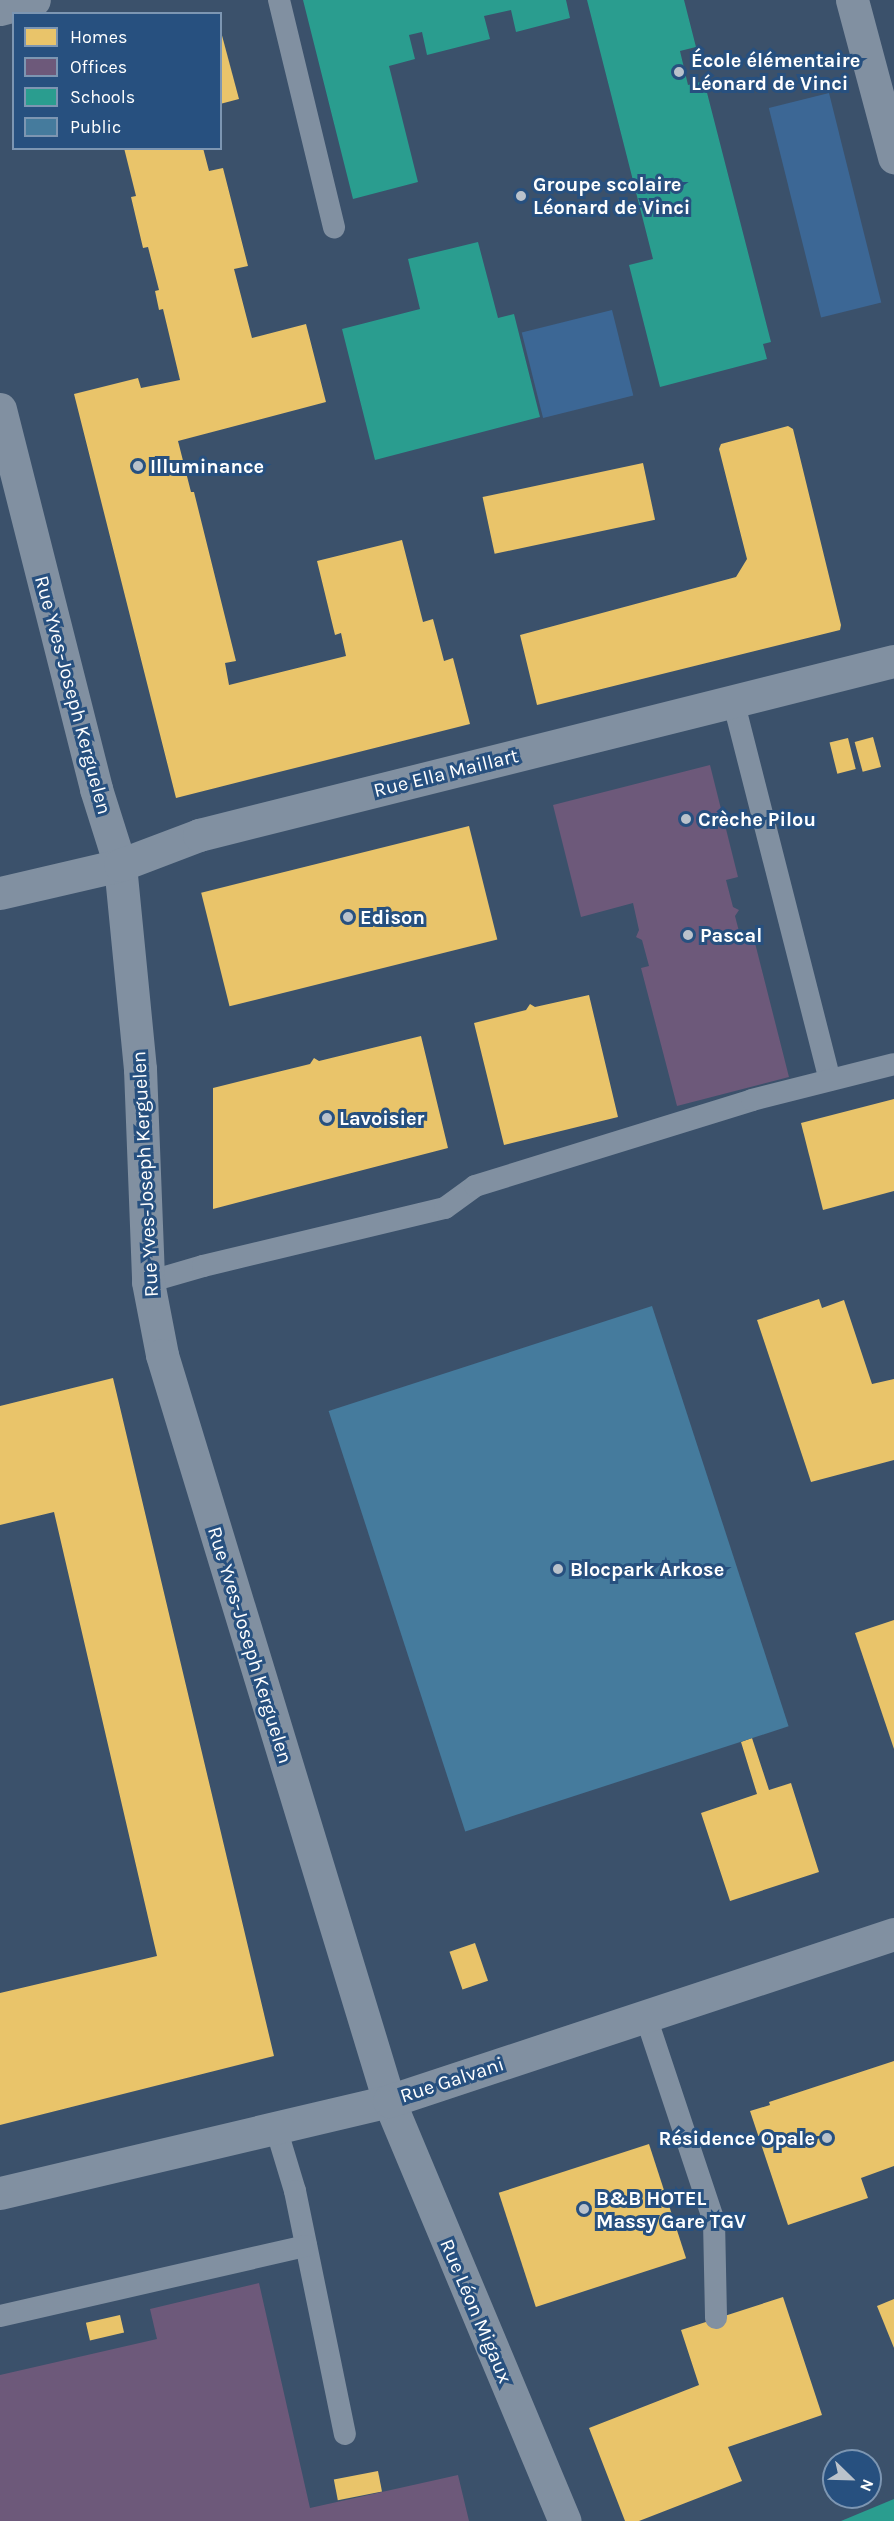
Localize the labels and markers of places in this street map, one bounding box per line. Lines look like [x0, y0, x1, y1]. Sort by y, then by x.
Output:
place label: École élémentaire Léonard de Vinci [691, 48, 860, 95]
marker: École élémentaire Léonard de Vinci [672, 65, 686, 79]
place label: Groupe scolaire Léonard de Vinci [533, 172, 690, 219]
marker: Groupe scolaire Léonard de Vinci [514, 189, 528, 203]
place label: Illuminance [150, 454, 264, 478]
marker: Illuminance [131, 459, 145, 473]
place label: Crèche Pilou [698, 807, 816, 831]
marker: Crèche Pilou [679, 812, 693, 826]
place label: Edison [360, 905, 425, 929]
marker: Edison [341, 910, 355, 924]
place label: Pascal [700, 923, 762, 947]
marker: Pascal [681, 928, 695, 942]
place label: Lavoisier [339, 1106, 424, 1130]
marker: Lavoisier [320, 1111, 334, 1125]
place label: Blocpark Arkose [570, 1557, 724, 1581]
marker: Blocpark Arkose [551, 1562, 565, 1576]
place label: Résidence Opale [659, 2126, 815, 2150]
marker: Résidence Opale [820, 2131, 834, 2145]
place label: B&B HOTEL Massy Gare TGV [596, 2186, 746, 2233]
marker: B&B HOTEL Massy Gare TGV [577, 2202, 591, 2216]

